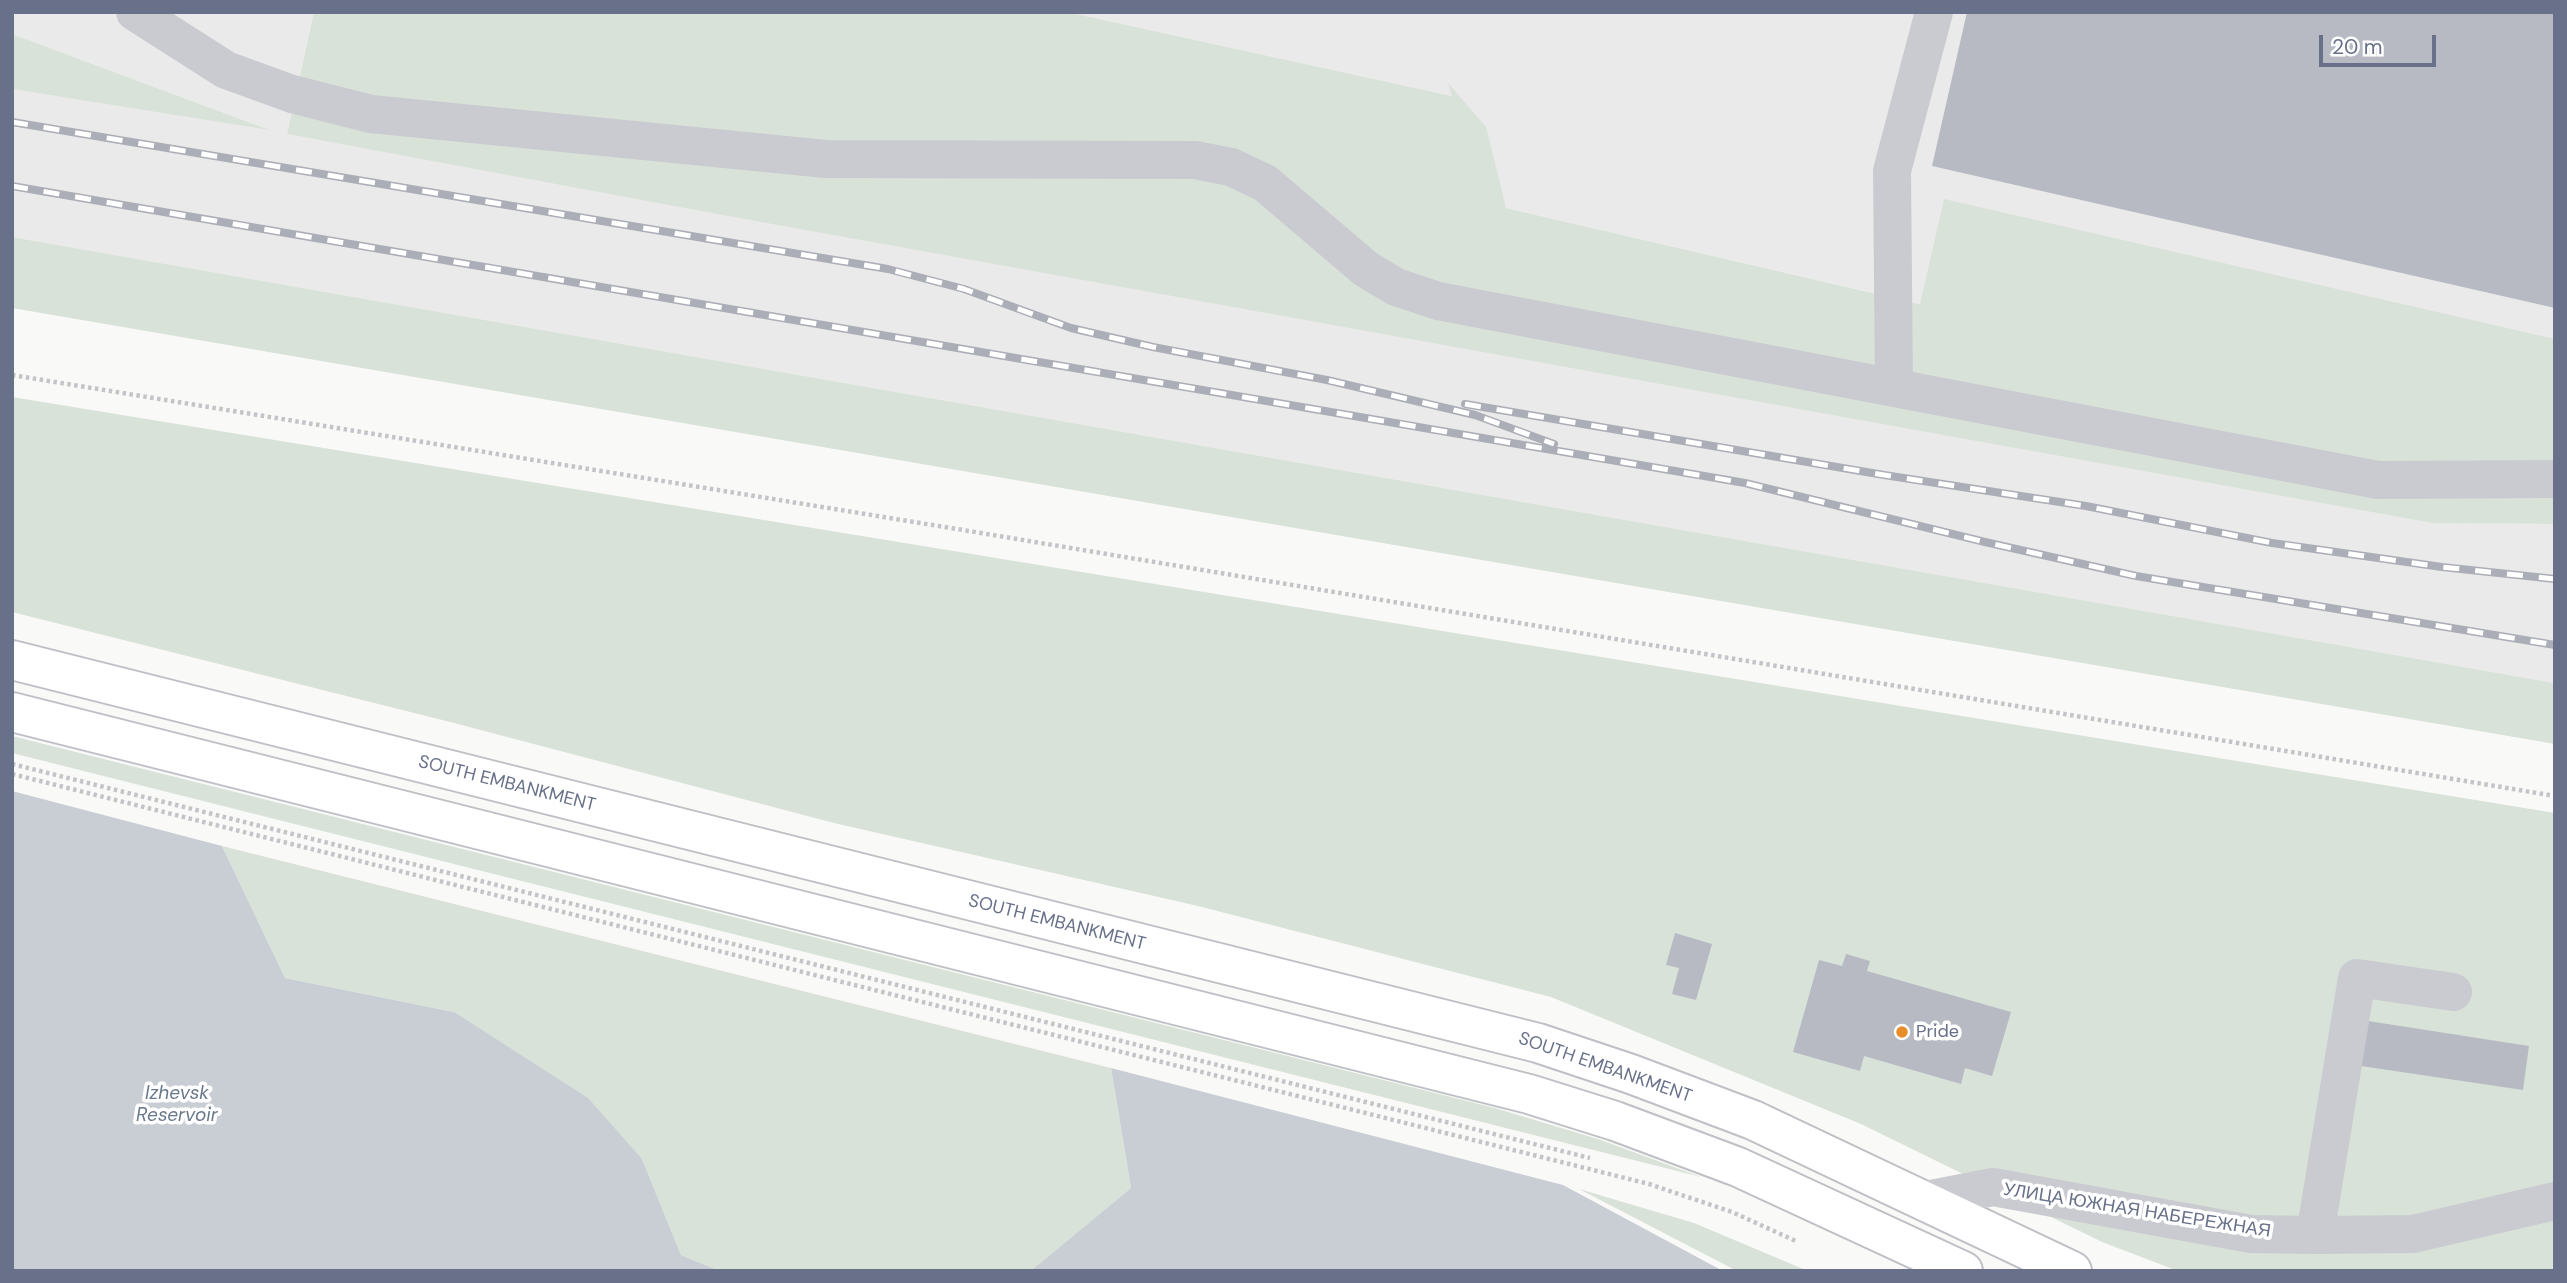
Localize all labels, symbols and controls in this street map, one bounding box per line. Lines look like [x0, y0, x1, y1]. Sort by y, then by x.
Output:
scale bar [2322, 21, 2439, 65]
text: 20 m [2332, 33, 2383, 61]
street label: SOUTH EMBANKMENT [416, 752, 598, 816]
street label: SOUTH EMBANKMENT [966, 891, 1148, 955]
place label: Pride [1916, 1021, 1959, 1043]
marker: Pride [1894, 1024, 1910, 1040]
street label: SOUTH EMBANKMENT [1515, 1028, 1695, 1108]
water label: Izhevsk Reservoir [136, 1083, 218, 1127]
street label: УЛИЦА ЮЖНАЯ НАБЕРЕЖНАЯ [2002, 1179, 2272, 1243]

